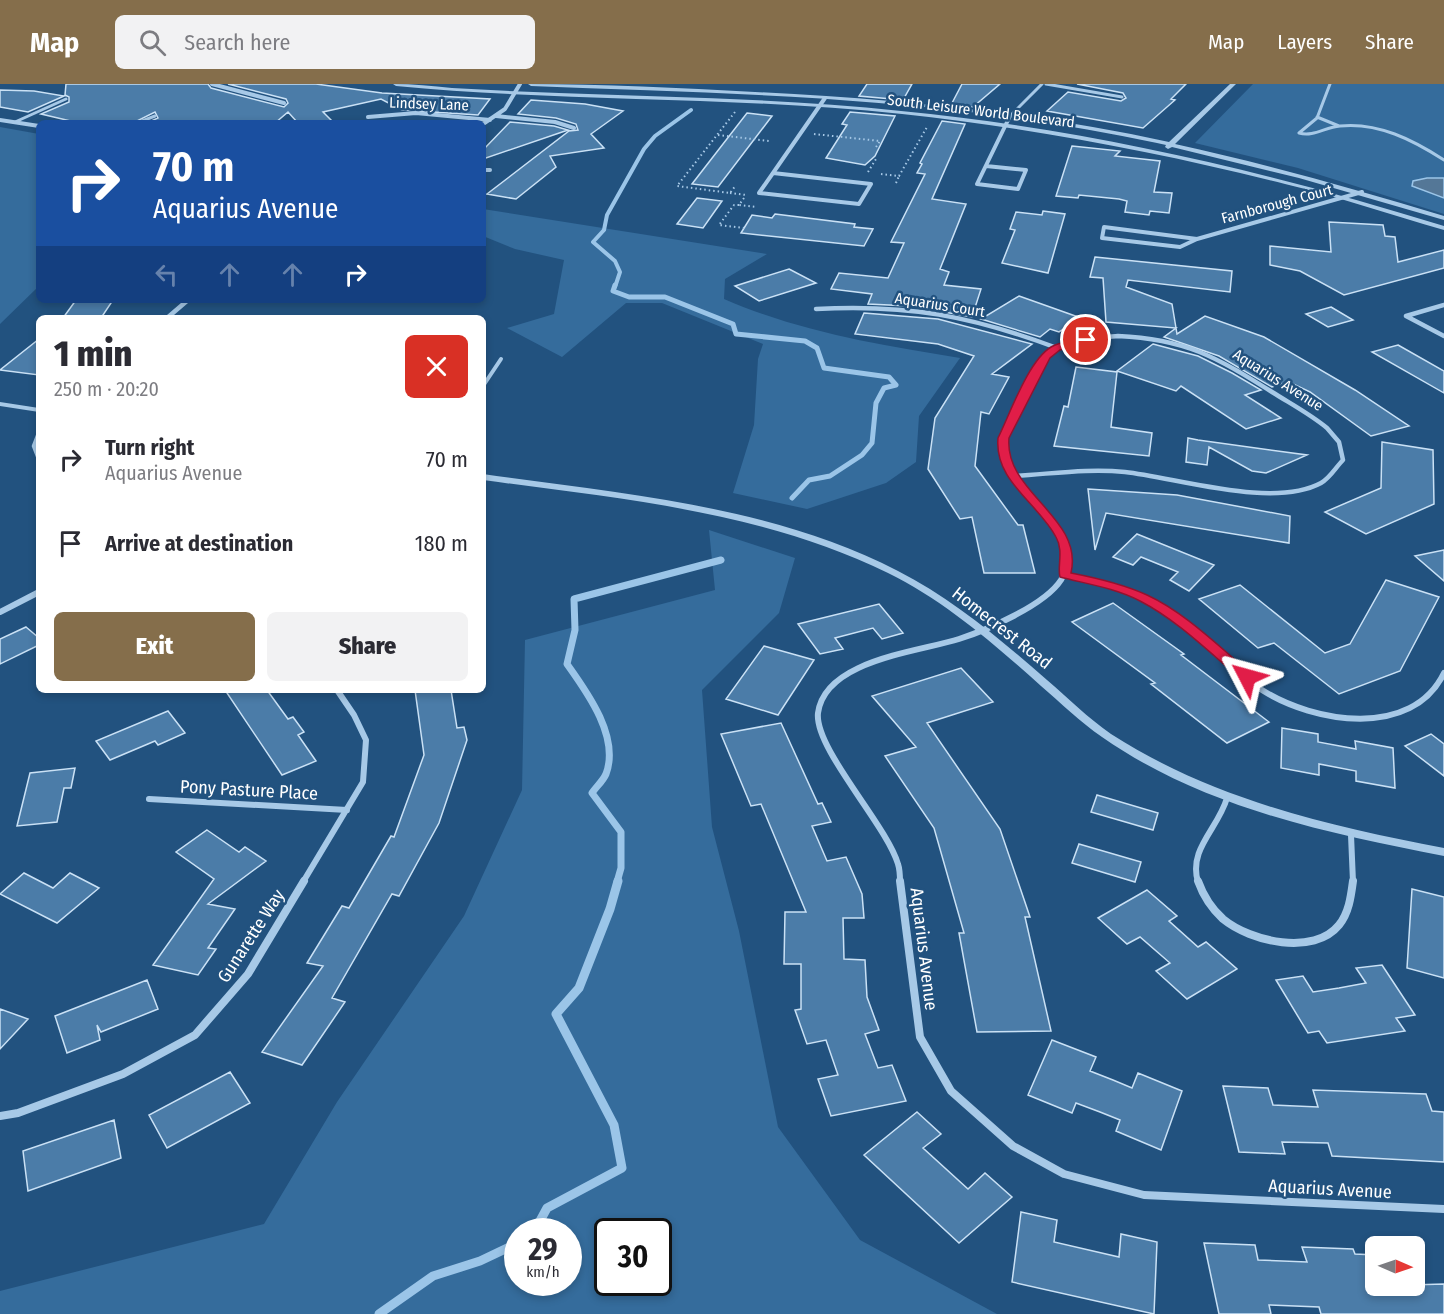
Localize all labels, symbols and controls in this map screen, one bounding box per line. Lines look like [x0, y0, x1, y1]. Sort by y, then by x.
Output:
search box [115, 15, 535, 69]
text: Map [30, 26, 79, 59]
icon: search [136, 26, 169, 59]
text: Search here [184, 29, 290, 56]
text: Map [1208, 29, 1244, 55]
text: Layers [1277, 29, 1332, 55]
text: Share [1365, 29, 1414, 55]
street label: South Leisure World Boulevard [886, 91, 1076, 131]
street label: Lindsey Lane [389, 94, 469, 114]
text: 70 m [153, 142, 234, 192]
icon: right [54, 144, 132, 222]
street label: Farnborough Court [1219, 180, 1335, 227]
text: Aquarius Avenue [153, 193, 338, 225]
icon: left [150, 258, 183, 291]
icon: ahead [213, 258, 246, 291]
icon: ahead [276, 258, 309, 291]
icon: right [339, 258, 372, 291]
street label: Aquarius Court [894, 289, 986, 321]
pin [1060, 314, 1111, 365]
icon: arrive [1069, 323, 1102, 356]
text: 1 min [54, 332, 132, 376]
button: close [405, 335, 468, 398]
street label: Aquarius Avenue [1230, 345, 1326, 415]
text: 250 m · 20:20 [54, 377, 159, 401]
text: Turn right [105, 434, 194, 461]
icon: right [54, 443, 87, 476]
text: 70 m [426, 446, 468, 473]
text: Aquarius Avenue [105, 461, 242, 485]
icon: arrive [54, 527, 87, 560]
text: Arrive at destination [105, 530, 293, 557]
text: 180 m [415, 530, 468, 557]
street label: Homecrest Road [948, 582, 1056, 674]
button: Exit [54, 612, 255, 681]
button: Share [267, 612, 468, 681]
position arrow [1215, 645, 1279, 709]
street label: Pony Pasture Place [180, 775, 319, 805]
street label: Gunarette Way [213, 885, 289, 987]
street label: Aquarius Avenue [906, 886, 942, 1012]
street label: Aquarius Avenue [1268, 1175, 1392, 1203]
speed limit sign: 30 [594, 1218, 672, 1296]
text: 29 [528, 1232, 558, 1268]
north arrow [1365, 1236, 1425, 1296]
map controls [1365, 1236, 1425, 1296]
text: km/h [526, 1263, 560, 1281]

